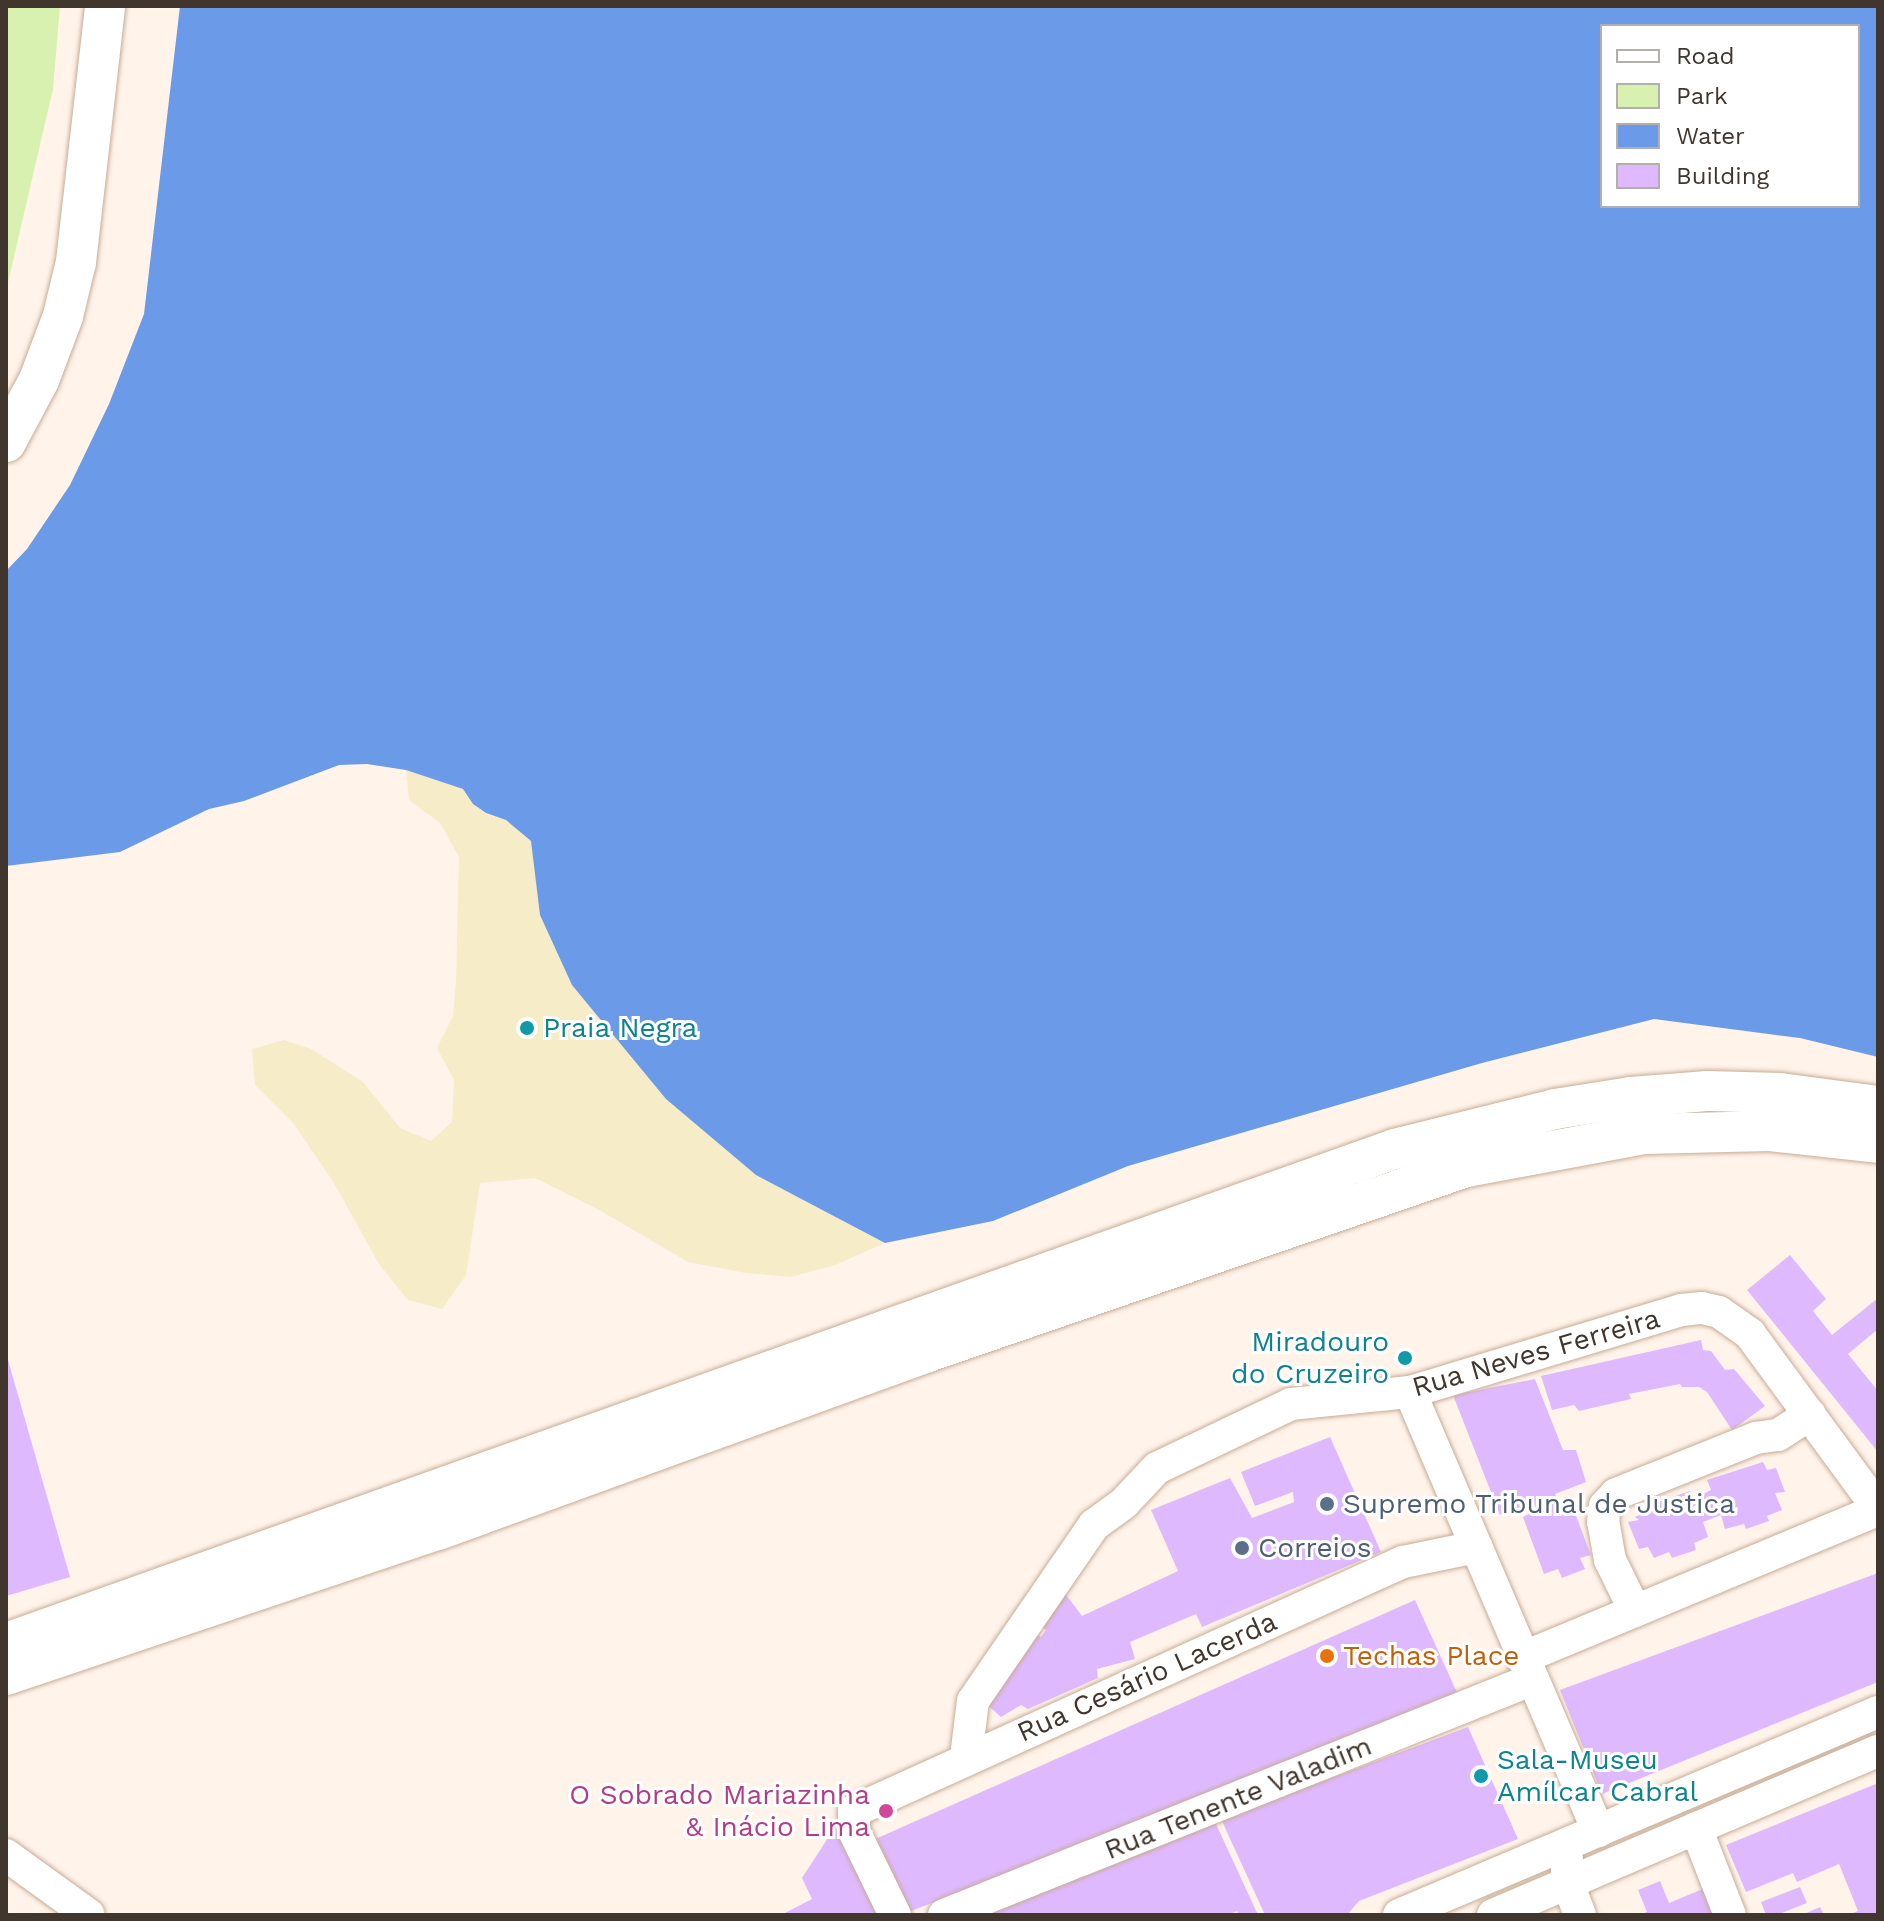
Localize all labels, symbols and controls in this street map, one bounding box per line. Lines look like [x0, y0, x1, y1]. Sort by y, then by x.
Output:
legend [1600, 24, 1860, 208]
text: Road [1676, 42, 1735, 70]
text: Park [1676, 82, 1728, 110]
text: Water [1676, 122, 1745, 150]
text: Building [1676, 162, 1769, 190]
place label: Praia Negra [543, 1011, 698, 1045]
marker: Praia Negra [518, 1019, 536, 1037]
street label: Rua Neves Ferreira [1408, 1301, 1664, 1405]
place label: Miradouro do Cruzeiro [1231, 1325, 1389, 1391]
marker: Miradouro do Cruzeiro [1396, 1349, 1414, 1367]
place label: Supremo Tribunal de Justica [1343, 1487, 1737, 1521]
marker: Supremo Tribunal de Justica [1318, 1495, 1336, 1513]
place label: Correios [1258, 1531, 1372, 1565]
marker: Correios [1233, 1539, 1251, 1557]
street label: Rua Cesário Lacerda [1012, 1605, 1282, 1749]
place label: Techas Place [1343, 1639, 1519, 1673]
marker: Techas Place [1318, 1647, 1336, 1665]
street label: Rua Tenente Valadim [1098, 1729, 1378, 1867]
place label: Sala-Museu Amílcar Cabral [1497, 1743, 1699, 1809]
marker: Sala-Museu Amílcar Cabral [1472, 1767, 1490, 1785]
place label: O Sobrado Mariazinha & Inácio Lima [569, 1778, 870, 1844]
marker: O Sobrado Mariazinha & Inácio Lima [877, 1802, 895, 1820]

